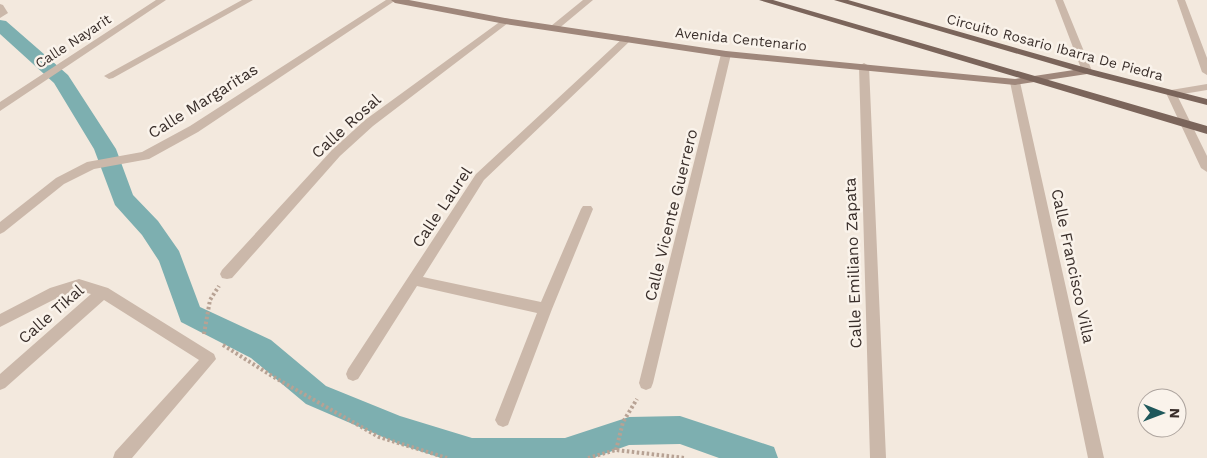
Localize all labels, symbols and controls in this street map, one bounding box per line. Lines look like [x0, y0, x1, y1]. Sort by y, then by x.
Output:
street label: Circuito Rosario Ibarra De Piedra [945, 10, 1165, 84]
street label: Calle Nayarit [32, 11, 114, 71]
street label: Avenida Centenario [674, 24, 808, 54]
street label: Calle Margaritas [145, 60, 261, 142]
street label: Calle Rosal [307, 90, 385, 162]
street label: Calle Vicente Guerrero [640, 127, 702, 303]
street label: Calle Laurel [408, 163, 476, 251]
street label: Calle Emiliano Zapata [841, 177, 865, 349]
street label: Calle Francisco Villa [1047, 187, 1099, 345]
street label: Calle Tikal [14, 280, 88, 348]
north arrow [1137, 388, 1187, 438]
text: N [1167, 408, 1183, 419]

